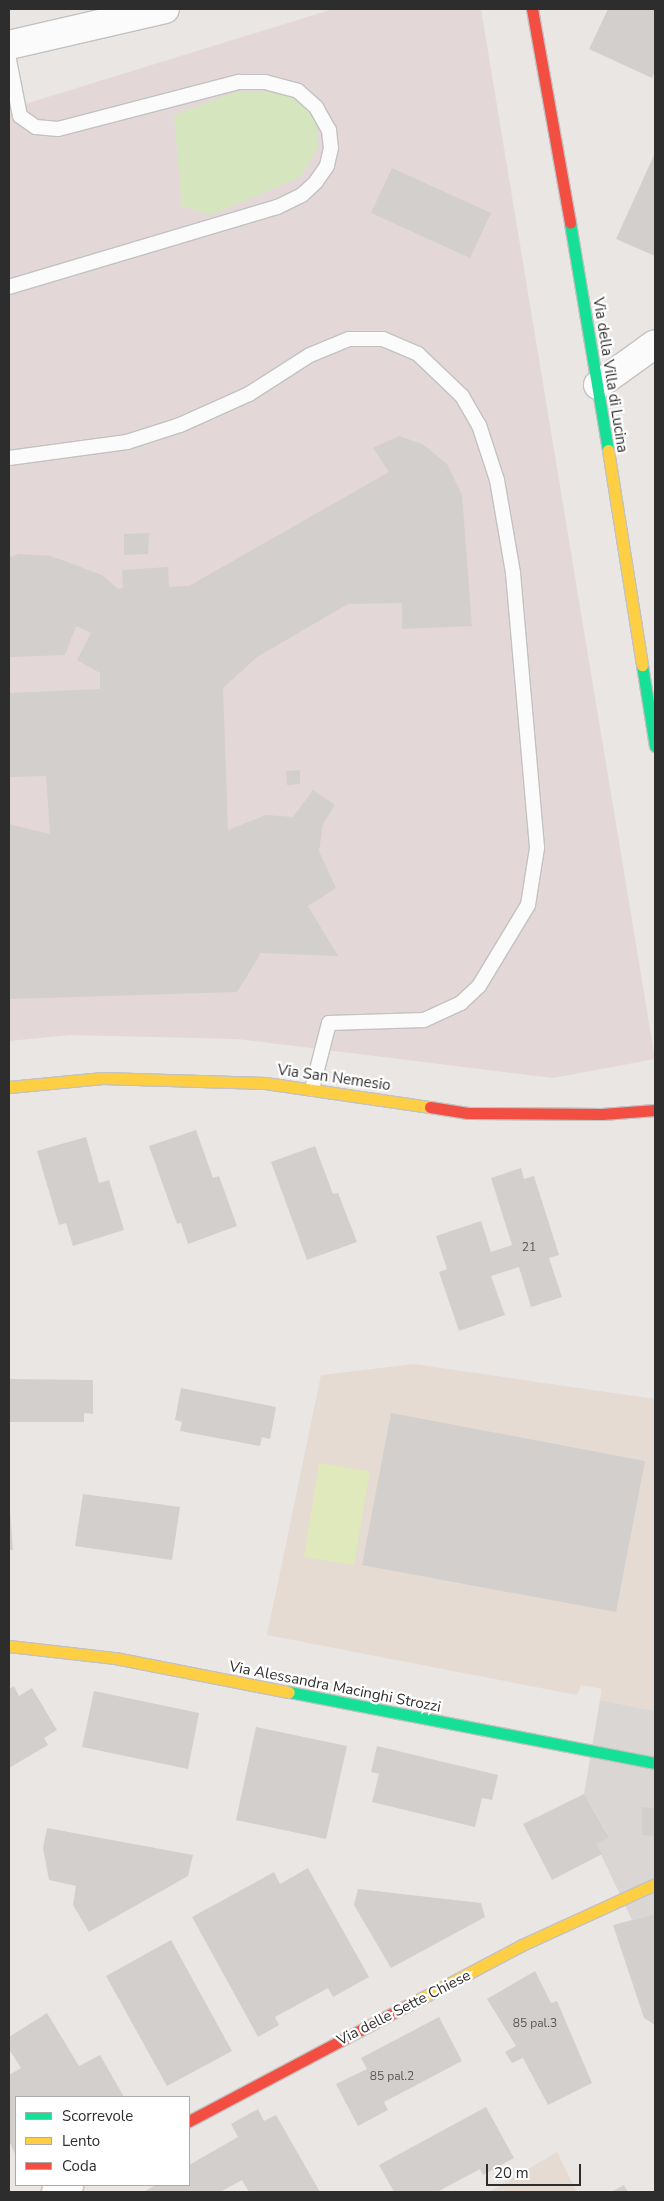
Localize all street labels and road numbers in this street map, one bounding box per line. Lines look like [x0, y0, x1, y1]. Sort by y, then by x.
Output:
street label: Via della Villa di Lucina [589, 296, 631, 454]
street label: Via San Nemesio [276, 1061, 392, 1095]
street label: Via Alessandra Macinghi Strozzi [228, 1658, 442, 1716]
street label: Via delle Sette Chiese [334, 1966, 474, 2050]

